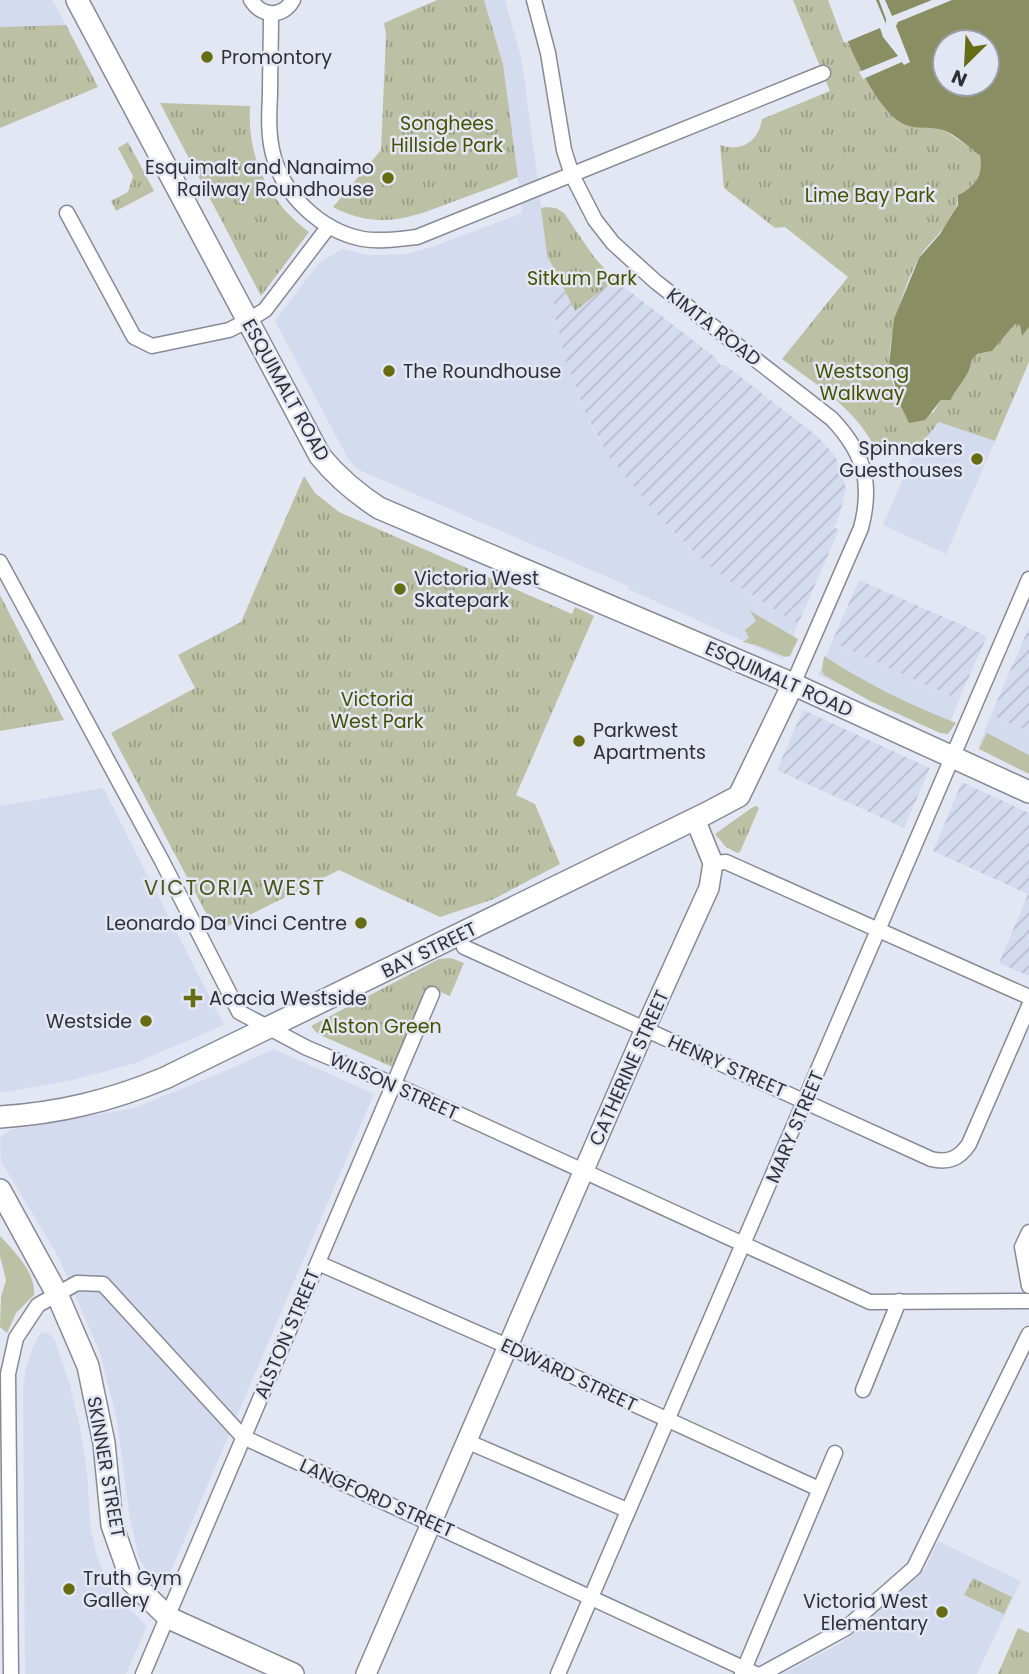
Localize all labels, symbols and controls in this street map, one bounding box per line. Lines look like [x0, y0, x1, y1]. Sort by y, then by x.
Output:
north arrow [931, 28, 1001, 98]
place label: Promontory [221, 44, 332, 71]
marker: Promontory [199, 49, 215, 65]
text: N [947, 63, 971, 93]
park label: Songhees Hillside Park [391, 110, 503, 159]
place label: Esquimalt and Nanaimo Railway Roundhouse [145, 154, 374, 203]
marker: Esquimalt and Nanaimo Railway Roundhouse [380, 170, 396, 186]
park label: Lime Bay Park [805, 182, 935, 209]
park label: Sitkum Park [527, 265, 637, 292]
street label: KIMTA ROAD [661, 281, 767, 373]
street label: ESQUIMALT ROAD [236, 314, 336, 466]
place label: The Roundhouse [403, 358, 561, 385]
park label: Westsong Walkway [815, 358, 909, 407]
marker: The Roundhouse [381, 363, 397, 379]
place label: Spinnakers Guesthouses [839, 435, 963, 484]
marker: Spinnakers Guesthouses [969, 451, 985, 467]
place label: Victoria West Skatepark [414, 565, 539, 614]
marker: Victoria West Skatepark [392, 581, 408, 597]
street label: ESQUIMALT ROAD [701, 634, 857, 724]
park label: Victoria West Park [331, 686, 424, 735]
place label: Parkwest Apartments [593, 717, 706, 766]
marker: Parkwest Apartments [571, 733, 587, 749]
district label: VICTORIA WEST [144, 873, 326, 902]
place label: Leonardo Da Vinci Centre [106, 910, 347, 937]
marker: Leonardo Da Vinci Centre [353, 915, 369, 931]
street label: BAY STREET [377, 915, 481, 985]
place label: Acacia Westside [209, 985, 367, 1012]
street label: CATHERINE STREET [583, 986, 675, 1150]
marker: Acacia Westside [183, 988, 203, 1008]
place label: Westside [46, 1008, 132, 1035]
marker: Westside [138, 1013, 154, 1029]
park label: Alston Green [320, 1013, 442, 1040]
street label: HENRY STREET [664, 1028, 790, 1104]
street label: WILSON STREET [325, 1045, 463, 1127]
street label: MARY STREET [759, 1067, 831, 1187]
street label: ALSTON STREET [247, 1265, 327, 1403]
street label: EDWARD STREET [497, 1332, 641, 1418]
street label: SKINNER STREET [80, 1394, 132, 1540]
street label: LANGFORD STREET [295, 1452, 459, 1544]
place label: Truth Gym Gallery [83, 1565, 182, 1614]
marker: Truth Gym Gallery [61, 1581, 77, 1597]
place label: Victoria West Elementary [803, 1588, 928, 1637]
marker: Victoria West Elementary [934, 1604, 950, 1620]

